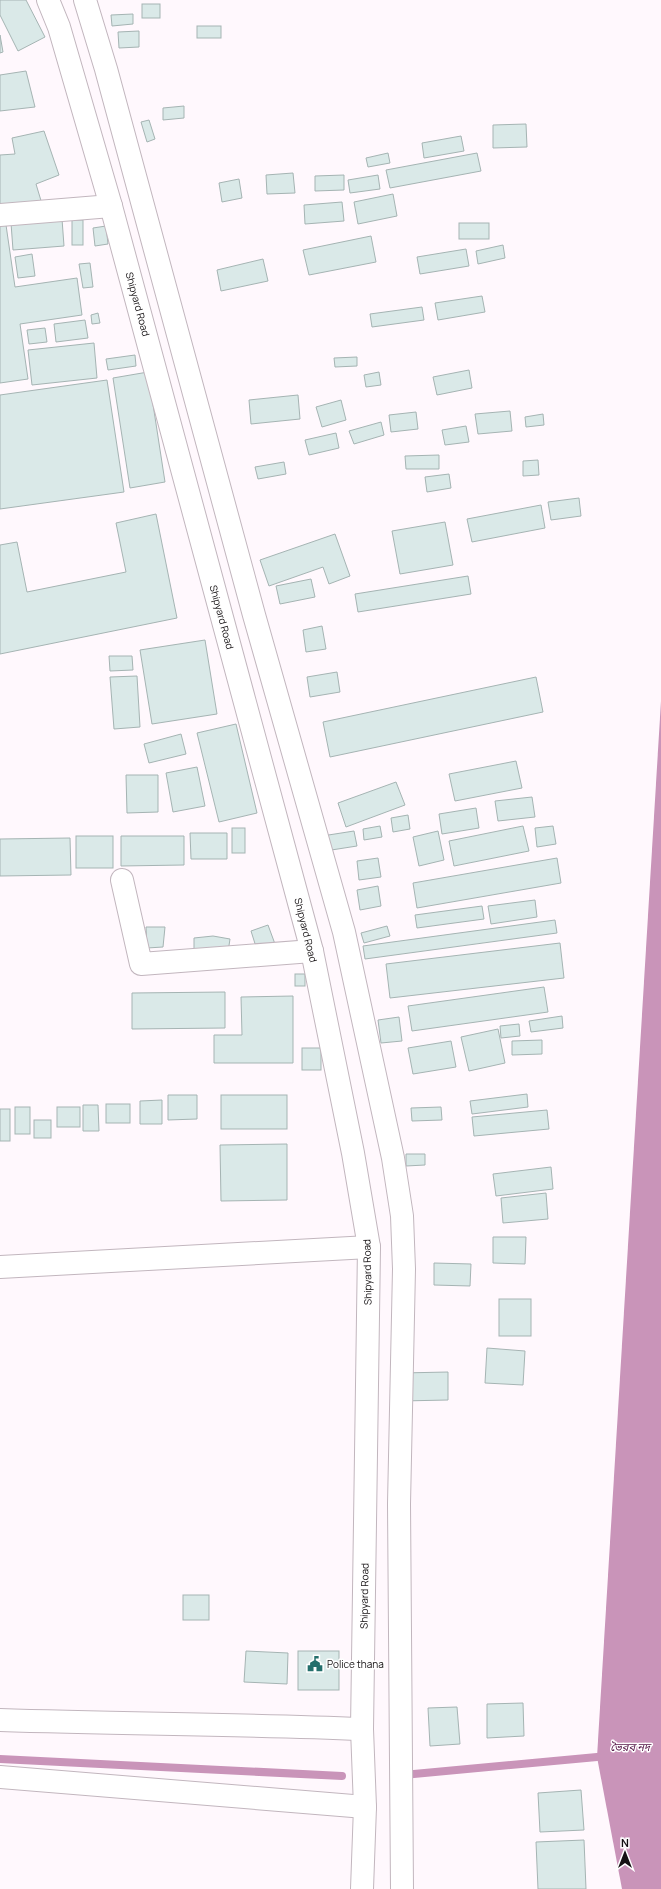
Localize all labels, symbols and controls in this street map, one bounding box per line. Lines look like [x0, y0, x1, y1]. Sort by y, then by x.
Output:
street label: Shipyard Road [123, 270, 153, 338]
street label: Shipyard Road [207, 583, 237, 651]
street label: Shipyard Road [291, 896, 321, 964]
street label: Shipyard Road [359, 1239, 375, 1305]
street label: Shipyard Road [356, 1563, 372, 1629]
public building icon: Police thana [306, 1655, 324, 1673]
place label: Police thana [327, 1657, 384, 1671]
water label: ভৈরব নদ [610, 1739, 652, 1754]
north arrow [605, 1833, 645, 1873]
text: N [621, 1835, 629, 1850]

